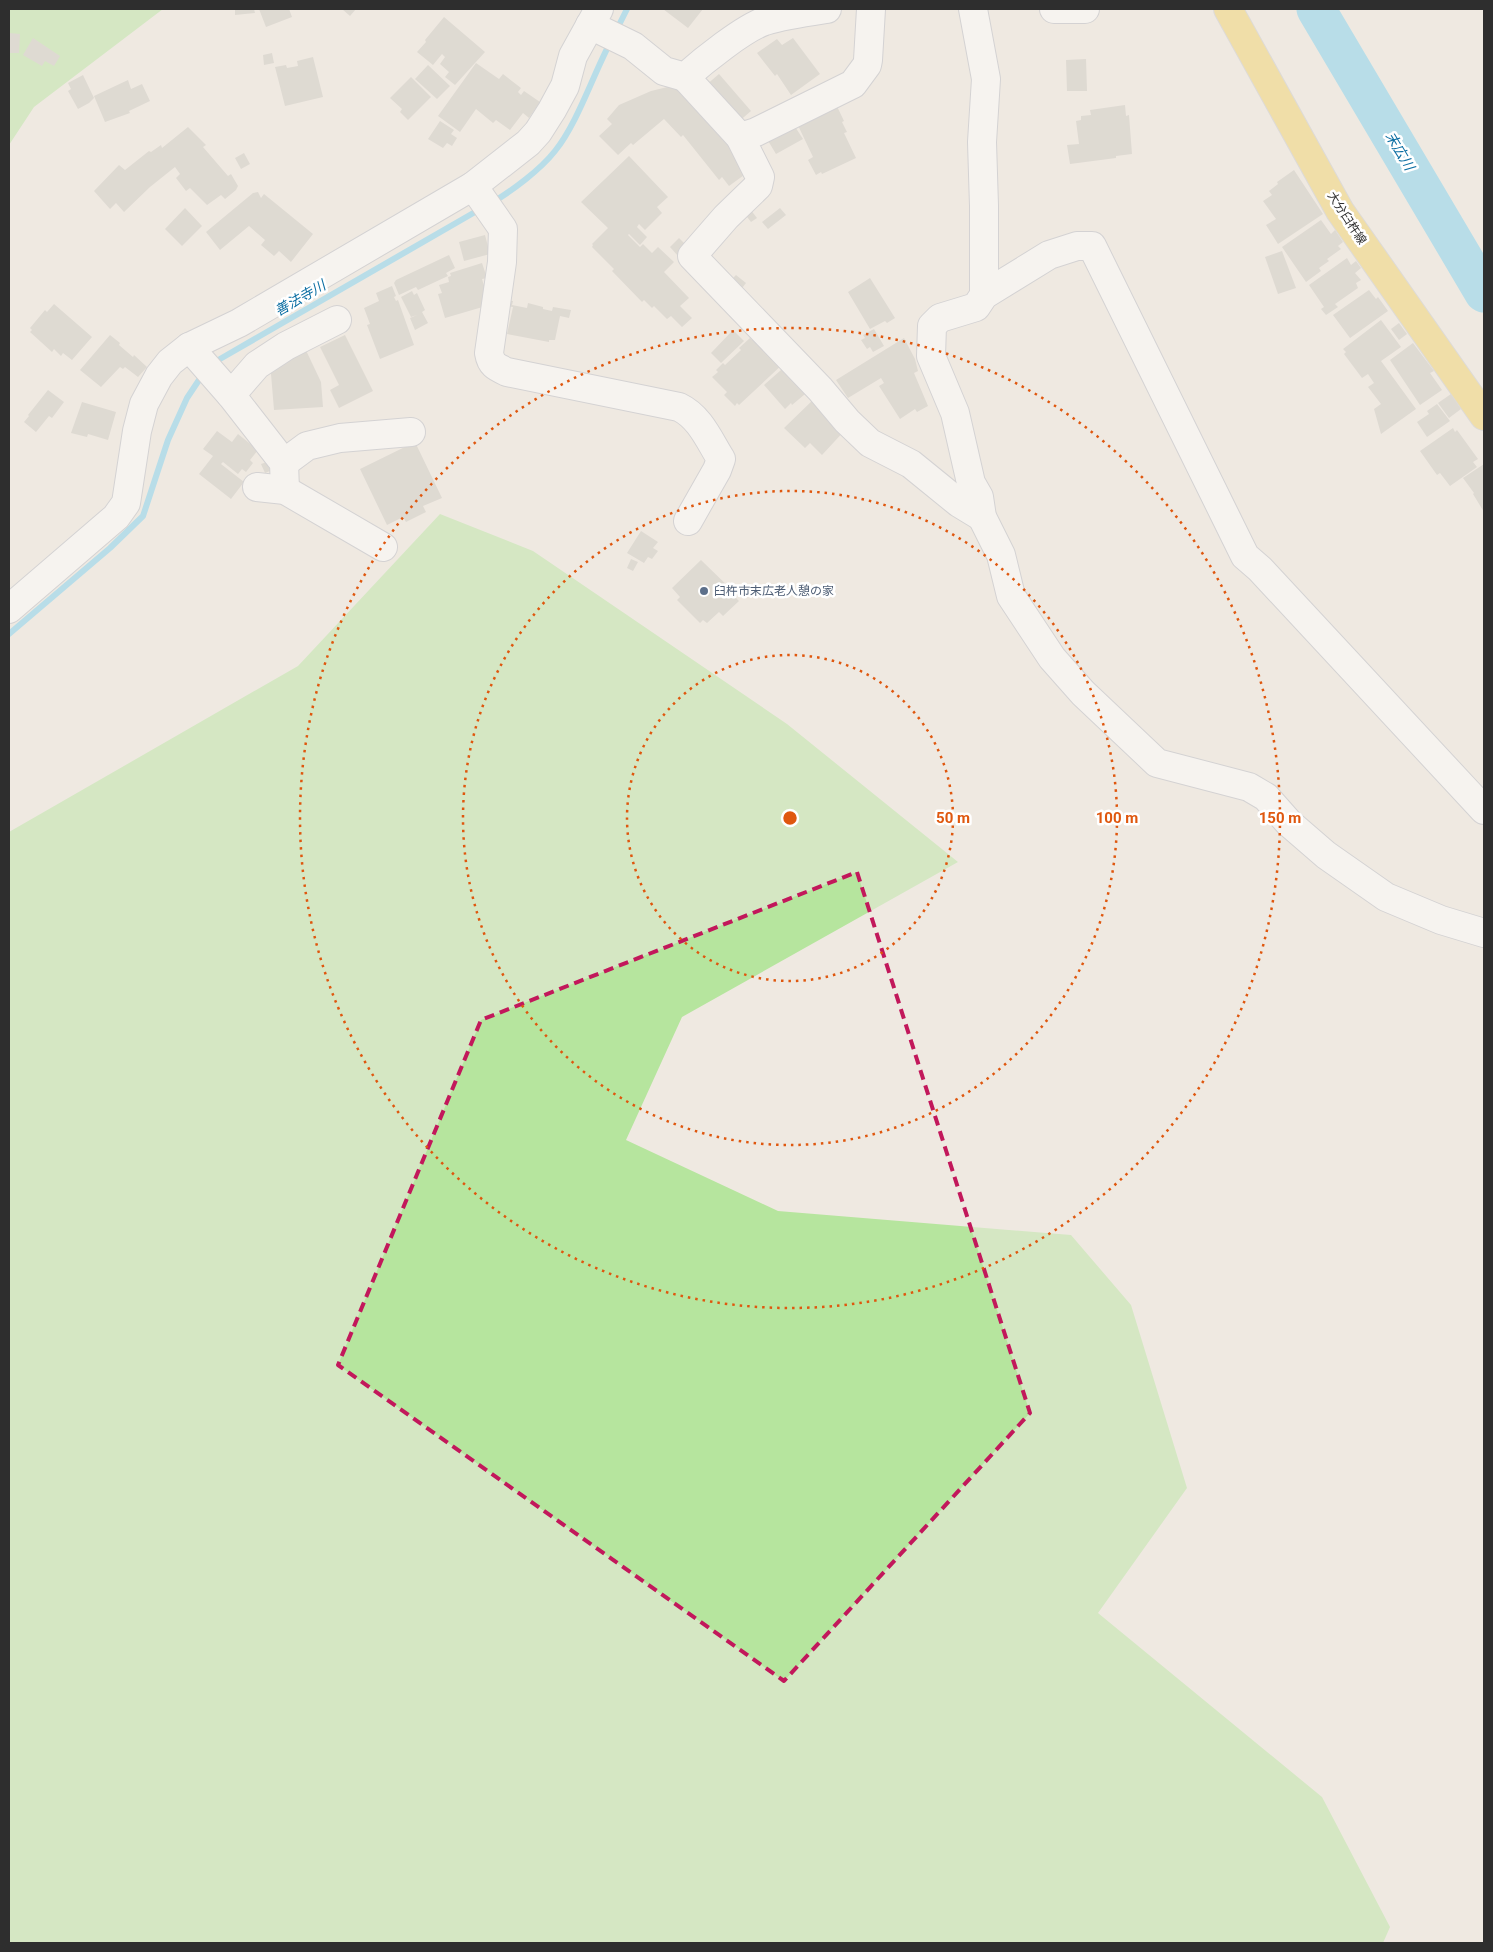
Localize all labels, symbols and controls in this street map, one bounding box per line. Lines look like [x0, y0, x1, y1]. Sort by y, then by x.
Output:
water label: 末広川 [1382, 129, 1419, 175]
street label: 大分臼杵線 [1325, 189, 1369, 247]
water label: 善法寺川 [272, 276, 330, 319]
place label: 臼杵市末広老人憩の家 [714, 584, 834, 598]
marker: 臼杵市末広老人憩の家 [698, 585, 710, 597]
centre of rings [781, 809, 799, 827]
text: 50 m [936, 809, 970, 827]
text: 100 m [1096, 809, 1138, 827]
text: 150 m [1259, 809, 1301, 827]

